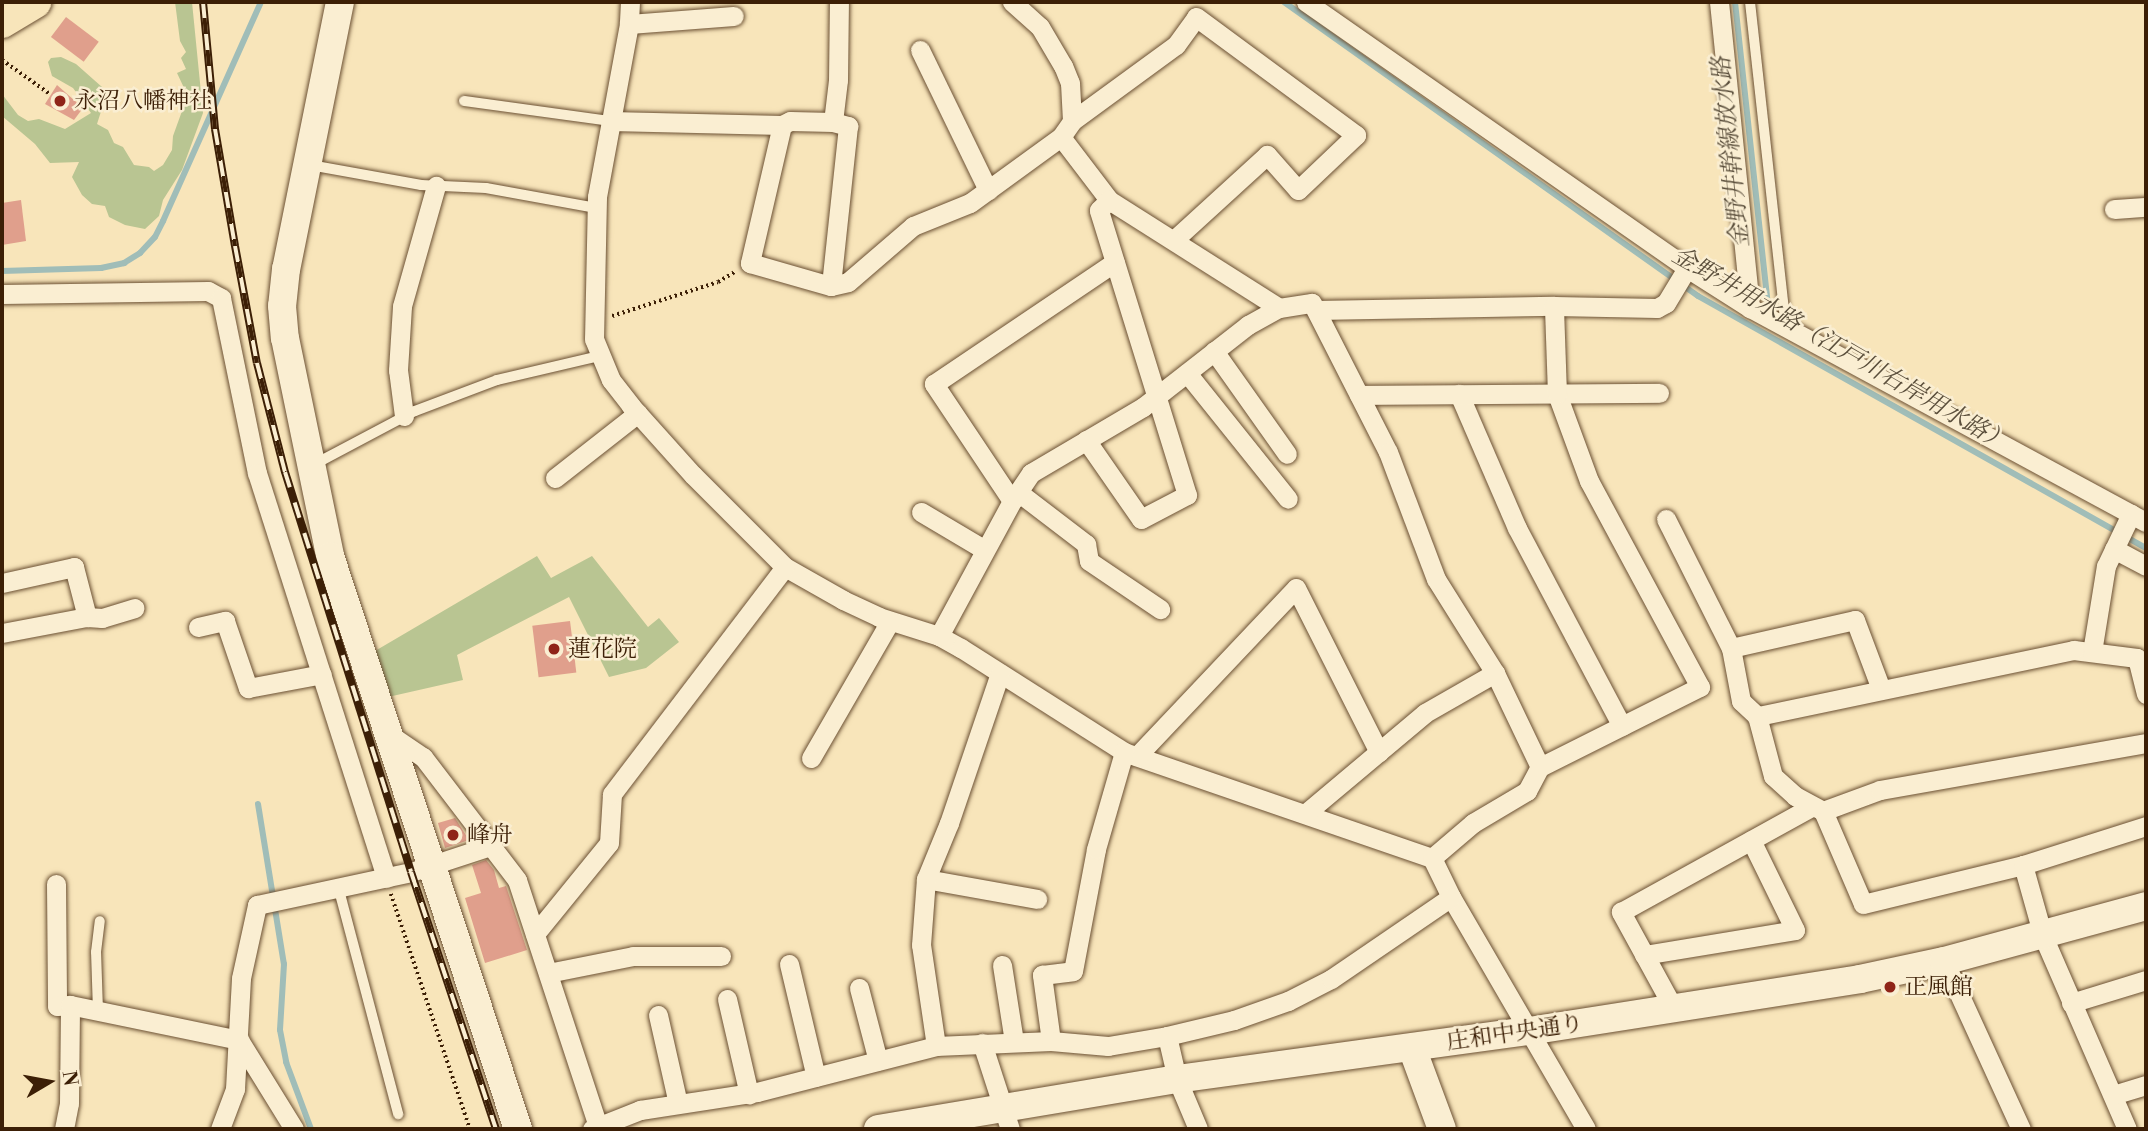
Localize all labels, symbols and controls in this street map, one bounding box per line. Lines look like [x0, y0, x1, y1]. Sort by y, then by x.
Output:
water label: 金野井幹線放水路 [1708, 55, 1756, 249]
place label: 永沼八幡神社 [74, 87, 212, 115]
marker: 永沼八幡神社 [52, 93, 68, 109]
water label: 金野井用水路（江戸川右岸用水路） [1667, 242, 2013, 458]
place label: 蓮花院 [568, 635, 637, 663]
marker: 蓮花院 [546, 641, 562, 657]
place label: 峰舟 [467, 821, 513, 849]
marker: 峰舟 [445, 827, 461, 843]
place label: 正風館 [1904, 973, 1973, 1001]
marker: 正風館 [1882, 979, 1898, 995]
street label: 庄和中央通り [1445, 1010, 1585, 1056]
north arrow [14, 1047, 84, 1117]
text: N [57, 1069, 83, 1088]

